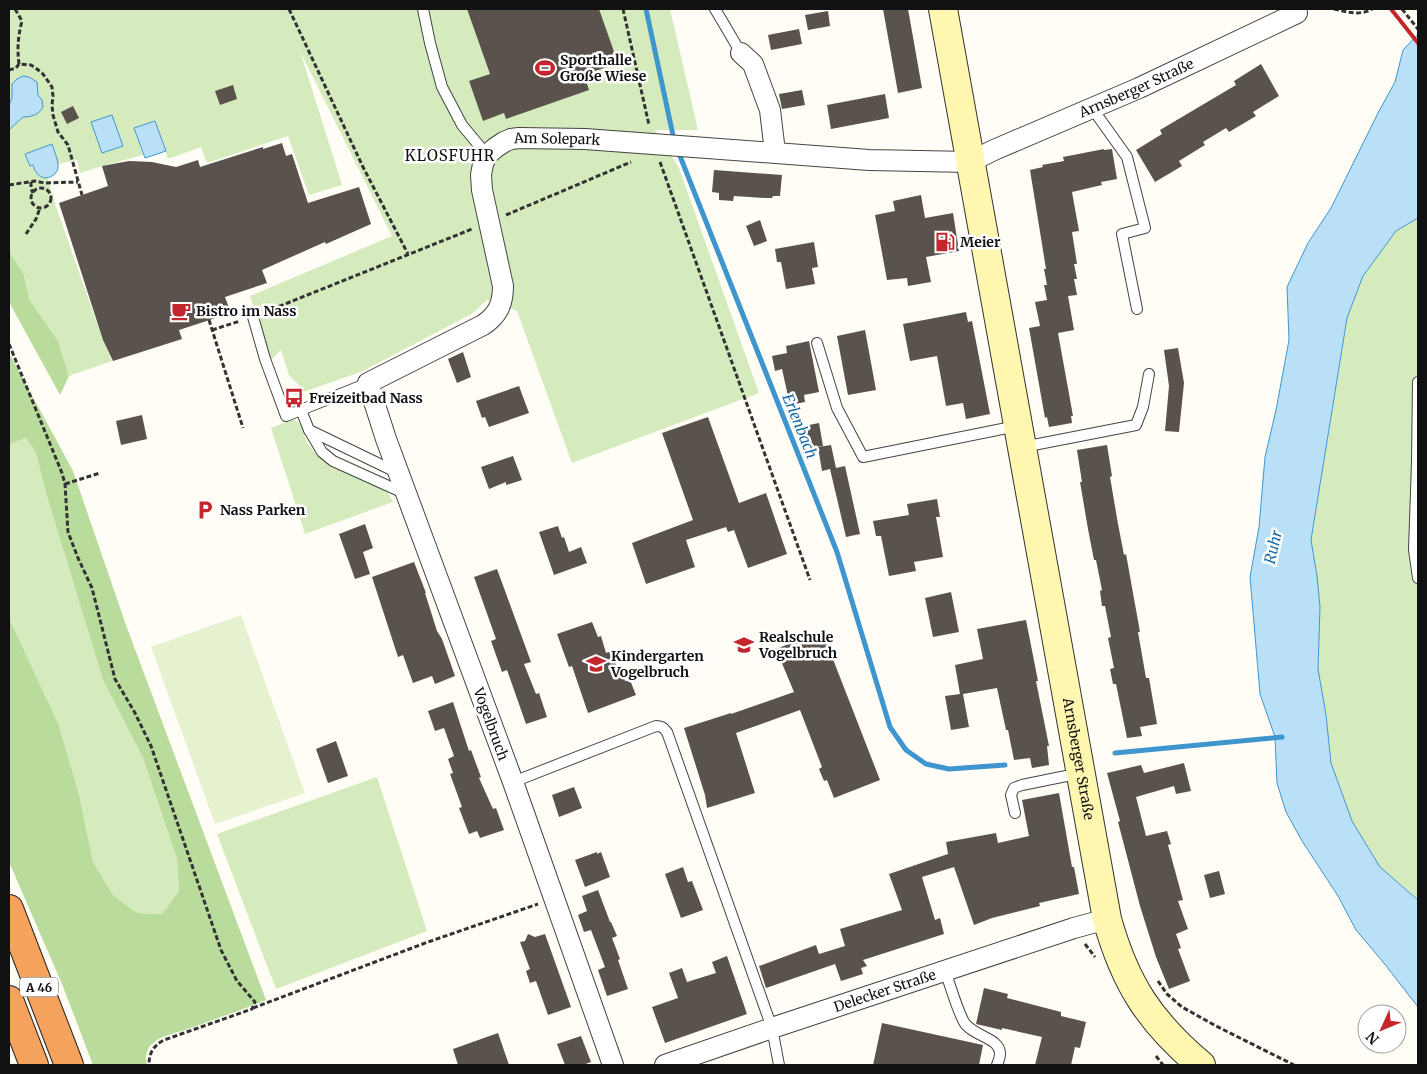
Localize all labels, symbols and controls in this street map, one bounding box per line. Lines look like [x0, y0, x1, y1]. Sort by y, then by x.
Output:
place label: Sporthalle Große Wiese [560, 51, 647, 85]
street label: Arnsberger Straße [1075, 54, 1197, 122]
sports icon: Sporthalle Große Wiese [534, 57, 556, 79]
street label: Am Solepark [512, 128, 601, 149]
district label: KLOSFUHR [405, 146, 495, 165]
fuel station icon: Meier [934, 231, 956, 253]
place label: Meier [960, 233, 1001, 251]
cafe icon: Bistro im Nass [170, 300, 192, 322]
place label: Bistro im Nass [196, 302, 297, 320]
bus stop icon: Freizeitbad Nass [283, 387, 305, 409]
place label: Freizeitbad Nass [309, 389, 423, 407]
water label: Erlenbach [778, 391, 822, 461]
parking icon: Nass Parken [194, 499, 216, 521]
place label: Nass Parken [220, 501, 306, 519]
water label: Ruhr [1260, 528, 1286, 566]
place label: Realschule Vogelbruch [758, 628, 838, 662]
school or university icon: Realschule Vogelbruch [733, 634, 755, 656]
place label: Kindergarten Vogelbruch [610, 647, 704, 681]
school or university icon: Kindergarten Vogelbruch [585, 653, 607, 675]
street label: Vogelbruch [469, 684, 512, 763]
street label: Arnsberger Straße [1059, 695, 1098, 821]
street label: Delecker Straße [831, 965, 938, 1016]
road number: A 46 [20, 978, 58, 996]
north arrow [1357, 1004, 1407, 1054]
text: N [1362, 1028, 1383, 1048]

